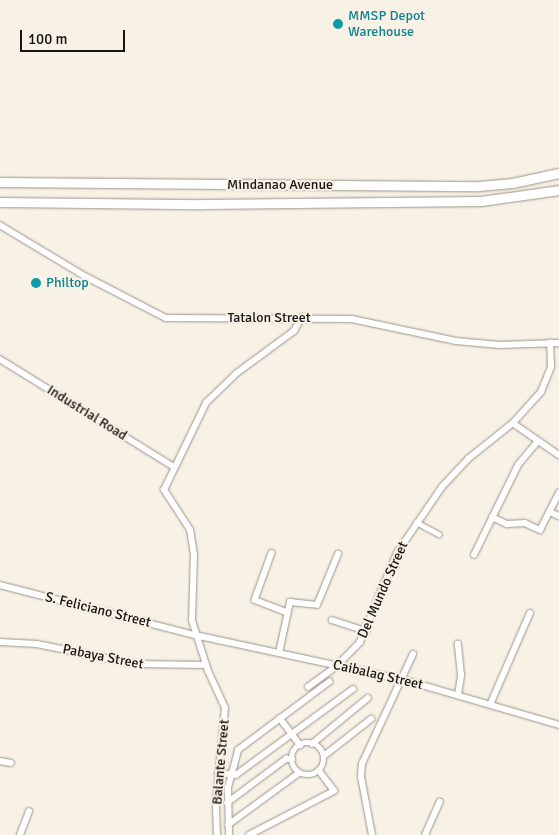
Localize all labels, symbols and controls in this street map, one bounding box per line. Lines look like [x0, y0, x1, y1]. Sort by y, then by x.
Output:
place label: MMSP Depot Warehouse [348, 8, 425, 40]
marker: MMSP Depot Warehouse [332, 18, 344, 30]
scale bar [22, 20, 128, 52]
text: 100 m [28, 30, 68, 48]
street label: Mindanao Avenue [227, 177, 333, 193]
place label: Philtop [46, 275, 89, 291]
marker: Philtop [30, 277, 42, 289]
street label: Tatalon Street [227, 310, 311, 326]
street label: Industrial Road [44, 382, 130, 444]
street label: Del Mundo Street [354, 539, 412, 641]
street label: S. Feliciano Street [43, 589, 153, 631]
street label: Pabaya Street [61, 641, 145, 673]
street label: Caibalag Street [331, 656, 425, 694]
street label: Balante Street [209, 719, 233, 805]

